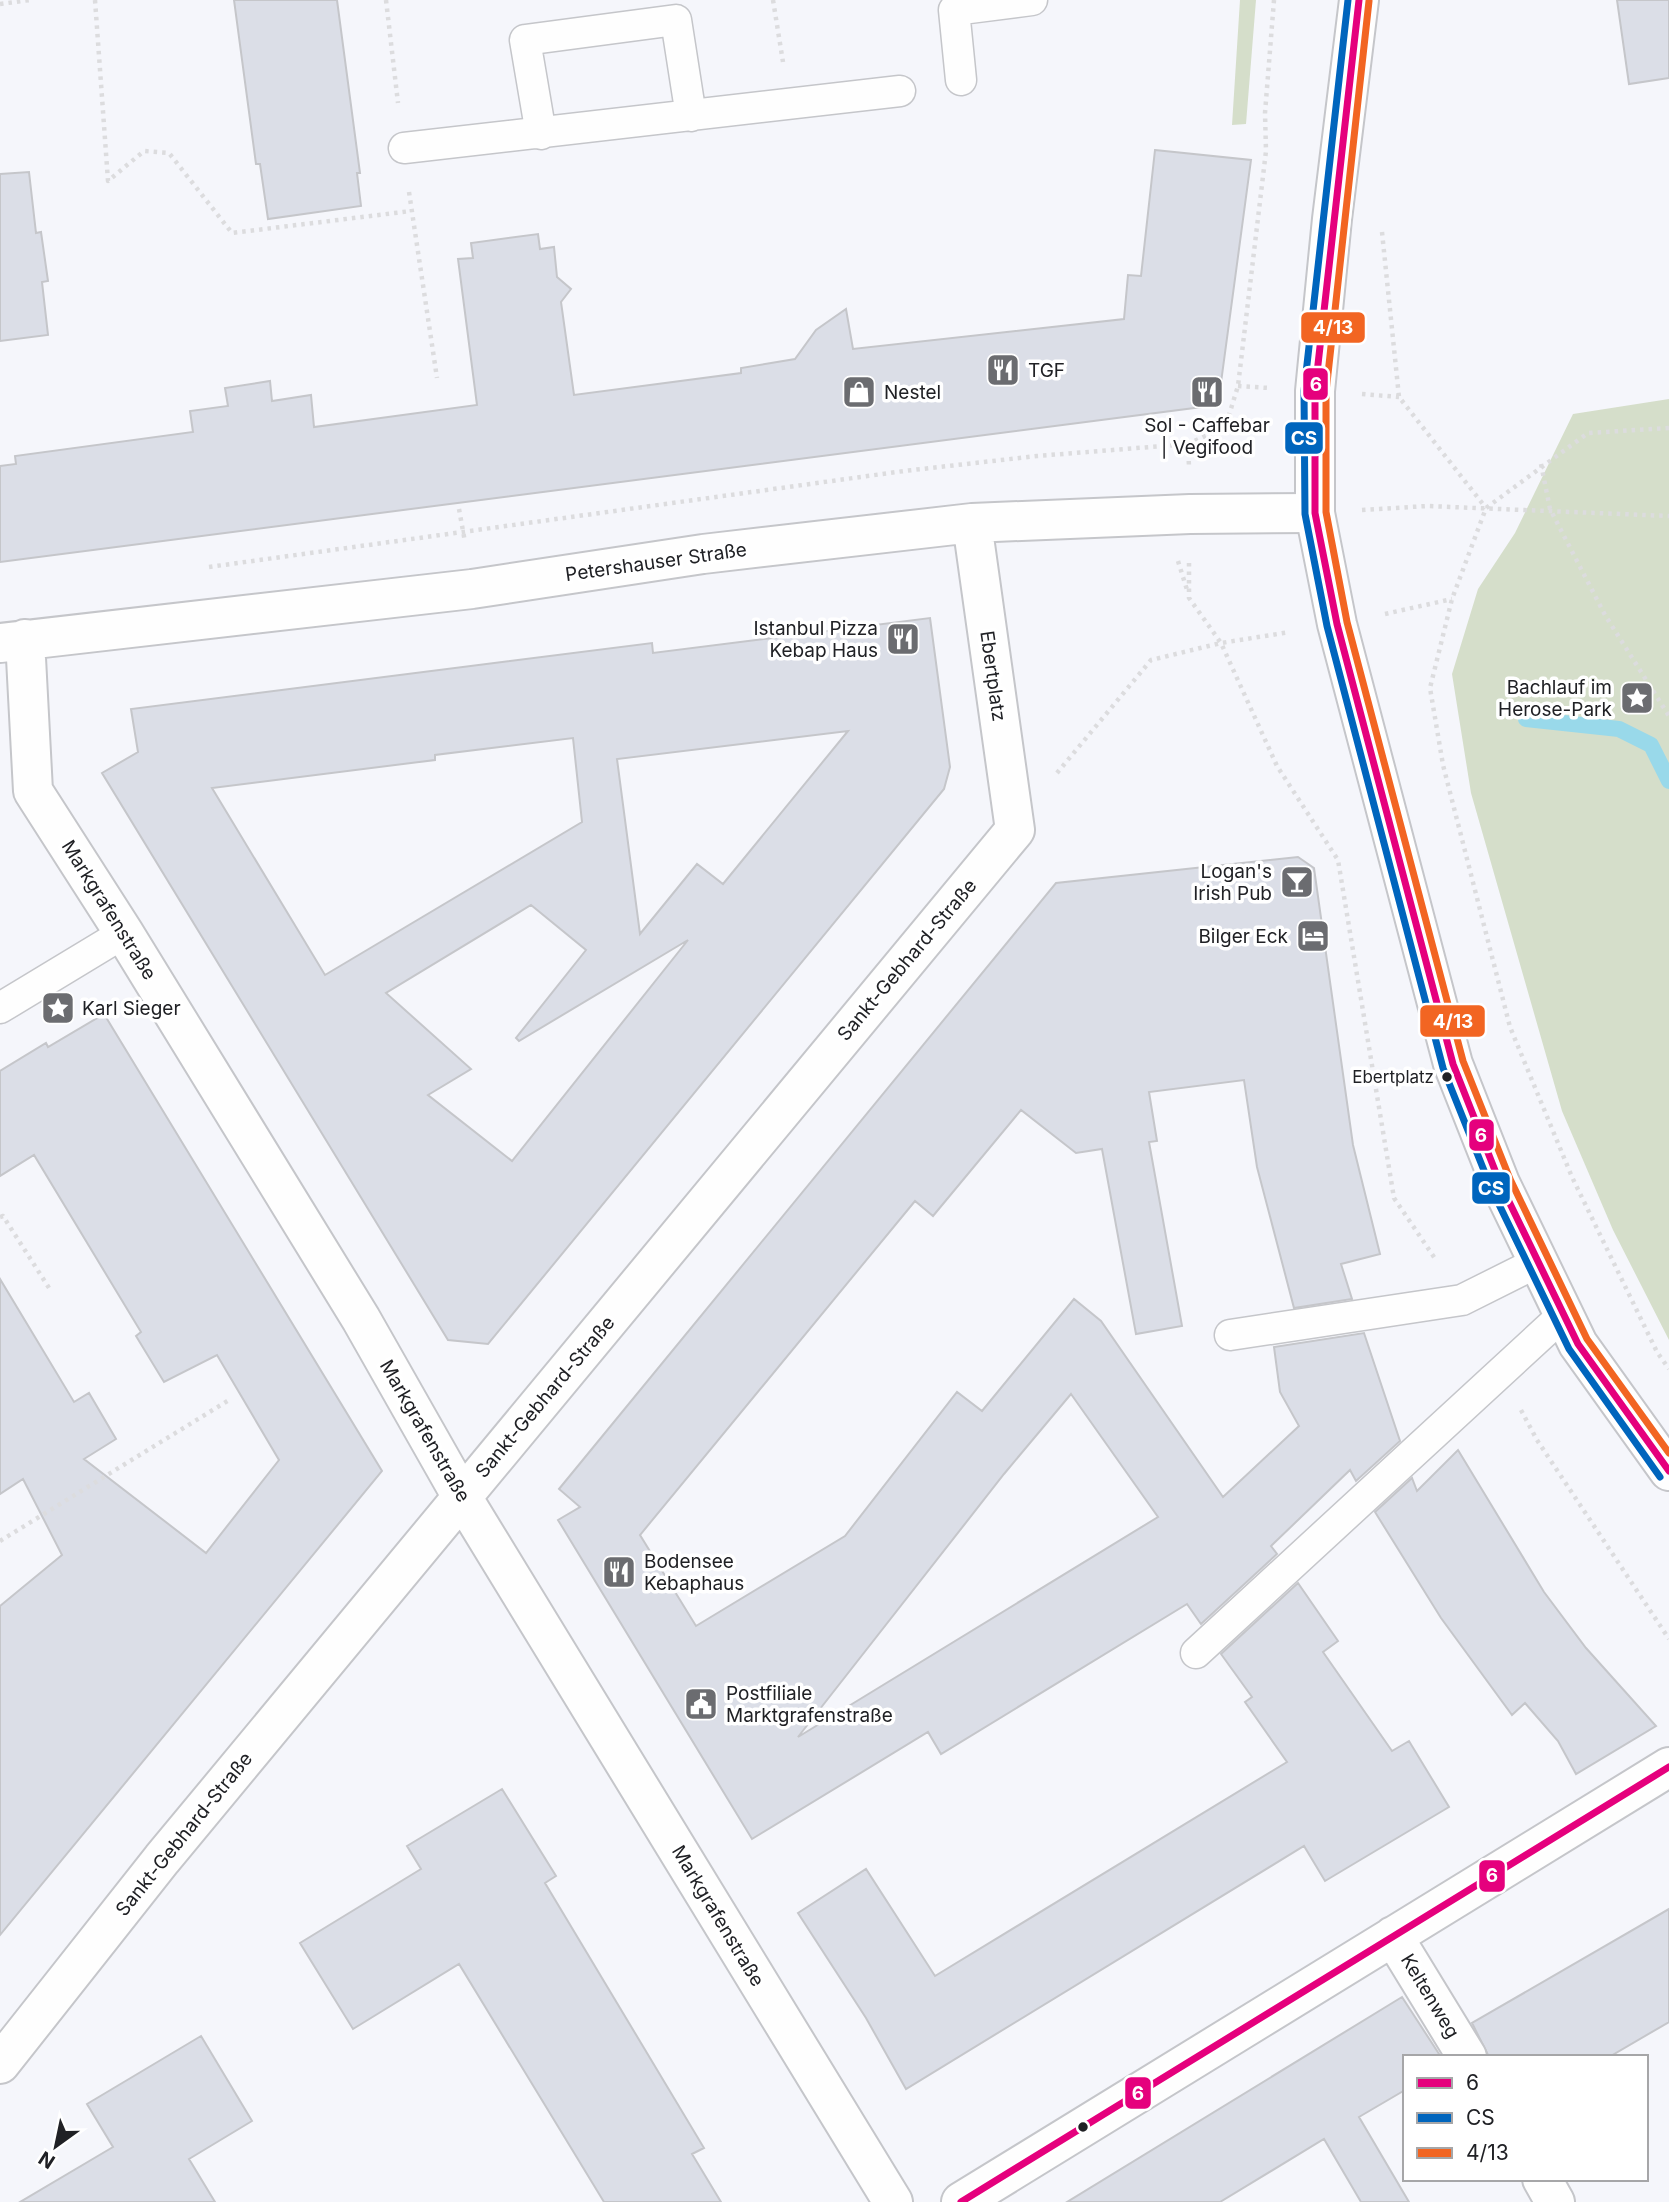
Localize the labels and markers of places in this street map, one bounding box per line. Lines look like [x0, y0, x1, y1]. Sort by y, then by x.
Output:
restaurant icon: TGF [984, 351, 1022, 389]
place label: TGF [1028, 359, 1065, 382]
shop icon: Nestel [840, 373, 878, 411]
restaurant icon: Sol - Caffebar | Vegifood [1188, 373, 1226, 411]
place label: Nestel [884, 381, 941, 404]
place label: Sol - Caffebar | Vegifood [1144, 414, 1270, 459]
place label: Istanbul Pizza Kebap Haus [753, 617, 878, 662]
restaurant icon: Istanbul Pizza Kebap Haus [884, 620, 922, 658]
place label: Bachlauf im Herose-Park [1498, 676, 1613, 721]
place icon: Bachlauf im Herose-Park [1618, 679, 1656, 717]
place label: Logan's Irish Pub [1193, 860, 1272, 905]
bar icon: Logan's Irish Pub [1278, 863, 1316, 901]
hotel icon: Bilger Eck [1294, 917, 1332, 955]
place label: Bilger Eck [1198, 925, 1289, 948]
place icon: Karl Sieger [39, 989, 77, 1027]
place label: Karl Sieger [82, 997, 181, 1020]
place label: Ebertplatz [1352, 1067, 1434, 1087]
marker: Ebertplatz [1440, 1070, 1454, 1084]
place label: Bodensee Kebaphaus [644, 1550, 744, 1595]
restaurant icon: Bodensee Kebaphaus [600, 1553, 638, 1591]
place label: Postfiliale Marktgrafenstraße [726, 1682, 893, 1727]
public building icon: Postfiliale Marktgrafenstraße [682, 1685, 720, 1723]
unlabelled marker [1076, 2120, 1090, 2134]

